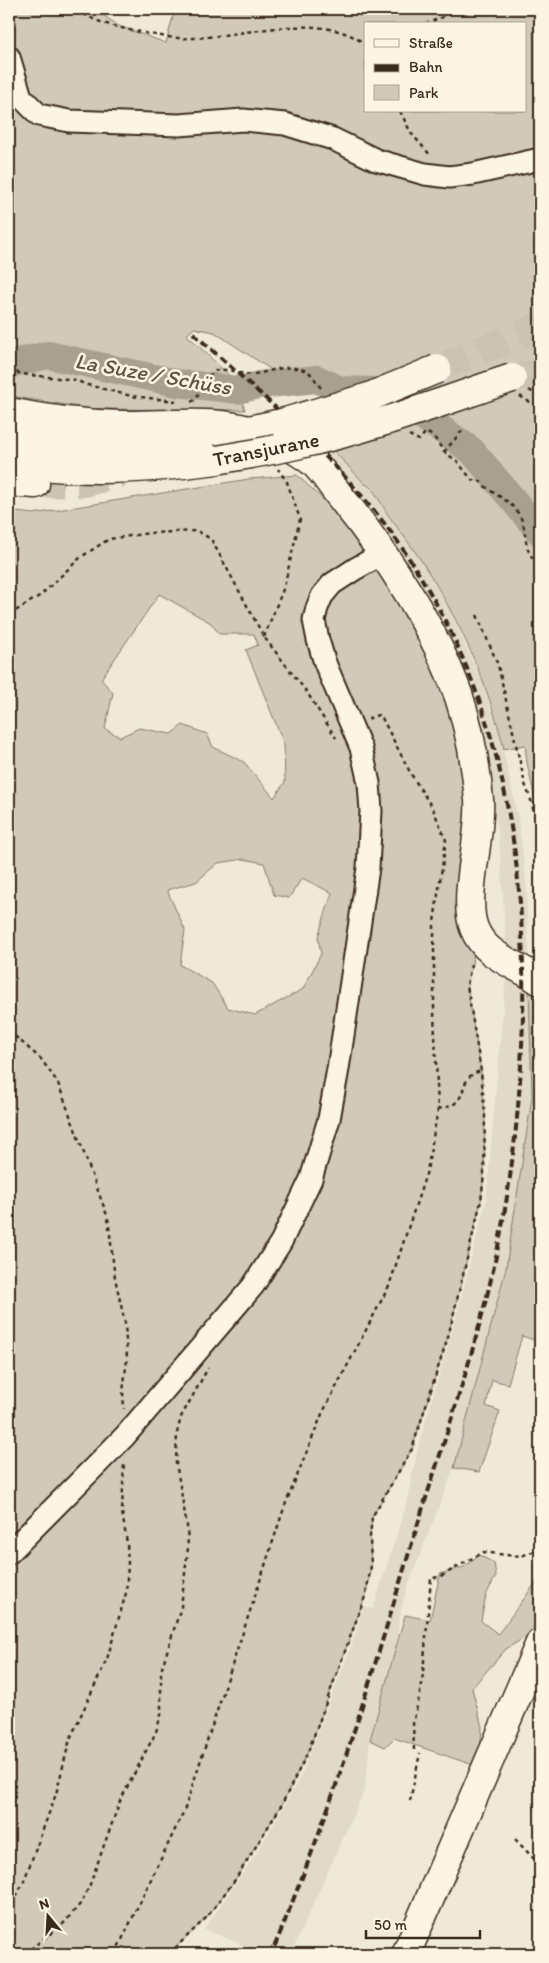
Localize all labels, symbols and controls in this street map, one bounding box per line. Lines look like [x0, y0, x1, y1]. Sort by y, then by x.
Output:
legend [364, 22, 526, 112]
text: Straße [409, 34, 453, 52]
text: Bahn [409, 58, 443, 76]
text: Park [409, 84, 439, 102]
water label: La Suze / Schüss [73, 347, 234, 401]
street label: Transjurane [211, 426, 321, 472]
north arrow [22, 1890, 72, 1940]
text: N [37, 1895, 51, 1914]
scale bar [366, 1908, 480, 1940]
text: 50 m [374, 1916, 407, 1934]

